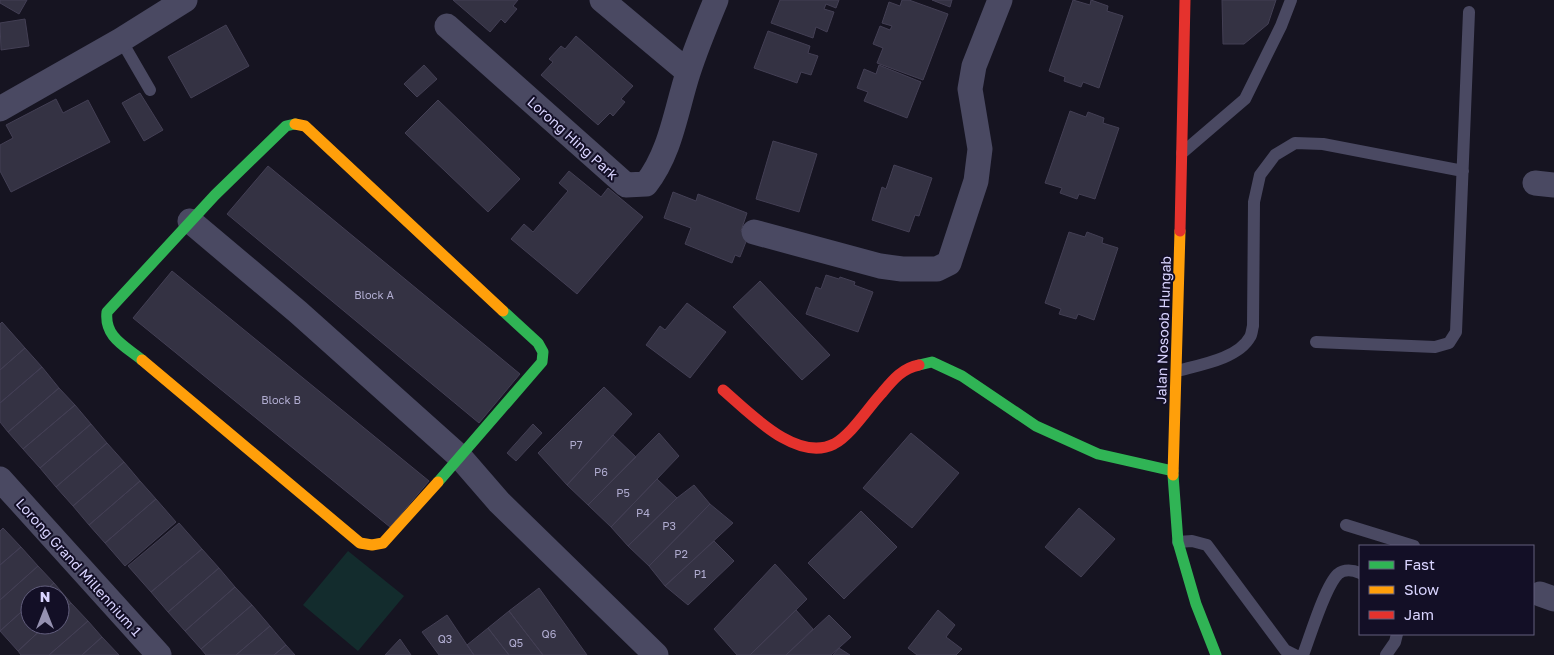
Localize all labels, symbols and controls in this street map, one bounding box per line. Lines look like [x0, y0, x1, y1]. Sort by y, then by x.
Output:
street label: Lorong Hing Park [524, 93, 622, 183]
street label: Jalan Nosoob Hungab [1152, 256, 1174, 404]
house number: Block A [354, 288, 394, 301]
house number: Block B [261, 393, 301, 406]
house number: P7 [569, 438, 583, 451]
house number: P6 [594, 465, 608, 478]
house number: P5 [616, 486, 630, 499]
street label: Lorong Grand Millennium 1 [13, 495, 145, 639]
house number: P4 [636, 506, 650, 519]
house number: P3 [662, 519, 676, 532]
legend [1359, 545, 1534, 635]
house number: P2 [674, 547, 688, 560]
text: Fast [1404, 555, 1435, 573]
house number: P1 [694, 567, 706, 580]
text: Slow [1404, 580, 1439, 598]
north arrow [20, 585, 70, 635]
text: N [40, 588, 50, 605]
text: Jam [1404, 605, 1434, 623]
house number: Q6 [542, 627, 557, 640]
house number: Q3 [438, 632, 452, 645]
house number: Q5 [509, 636, 523, 649]

